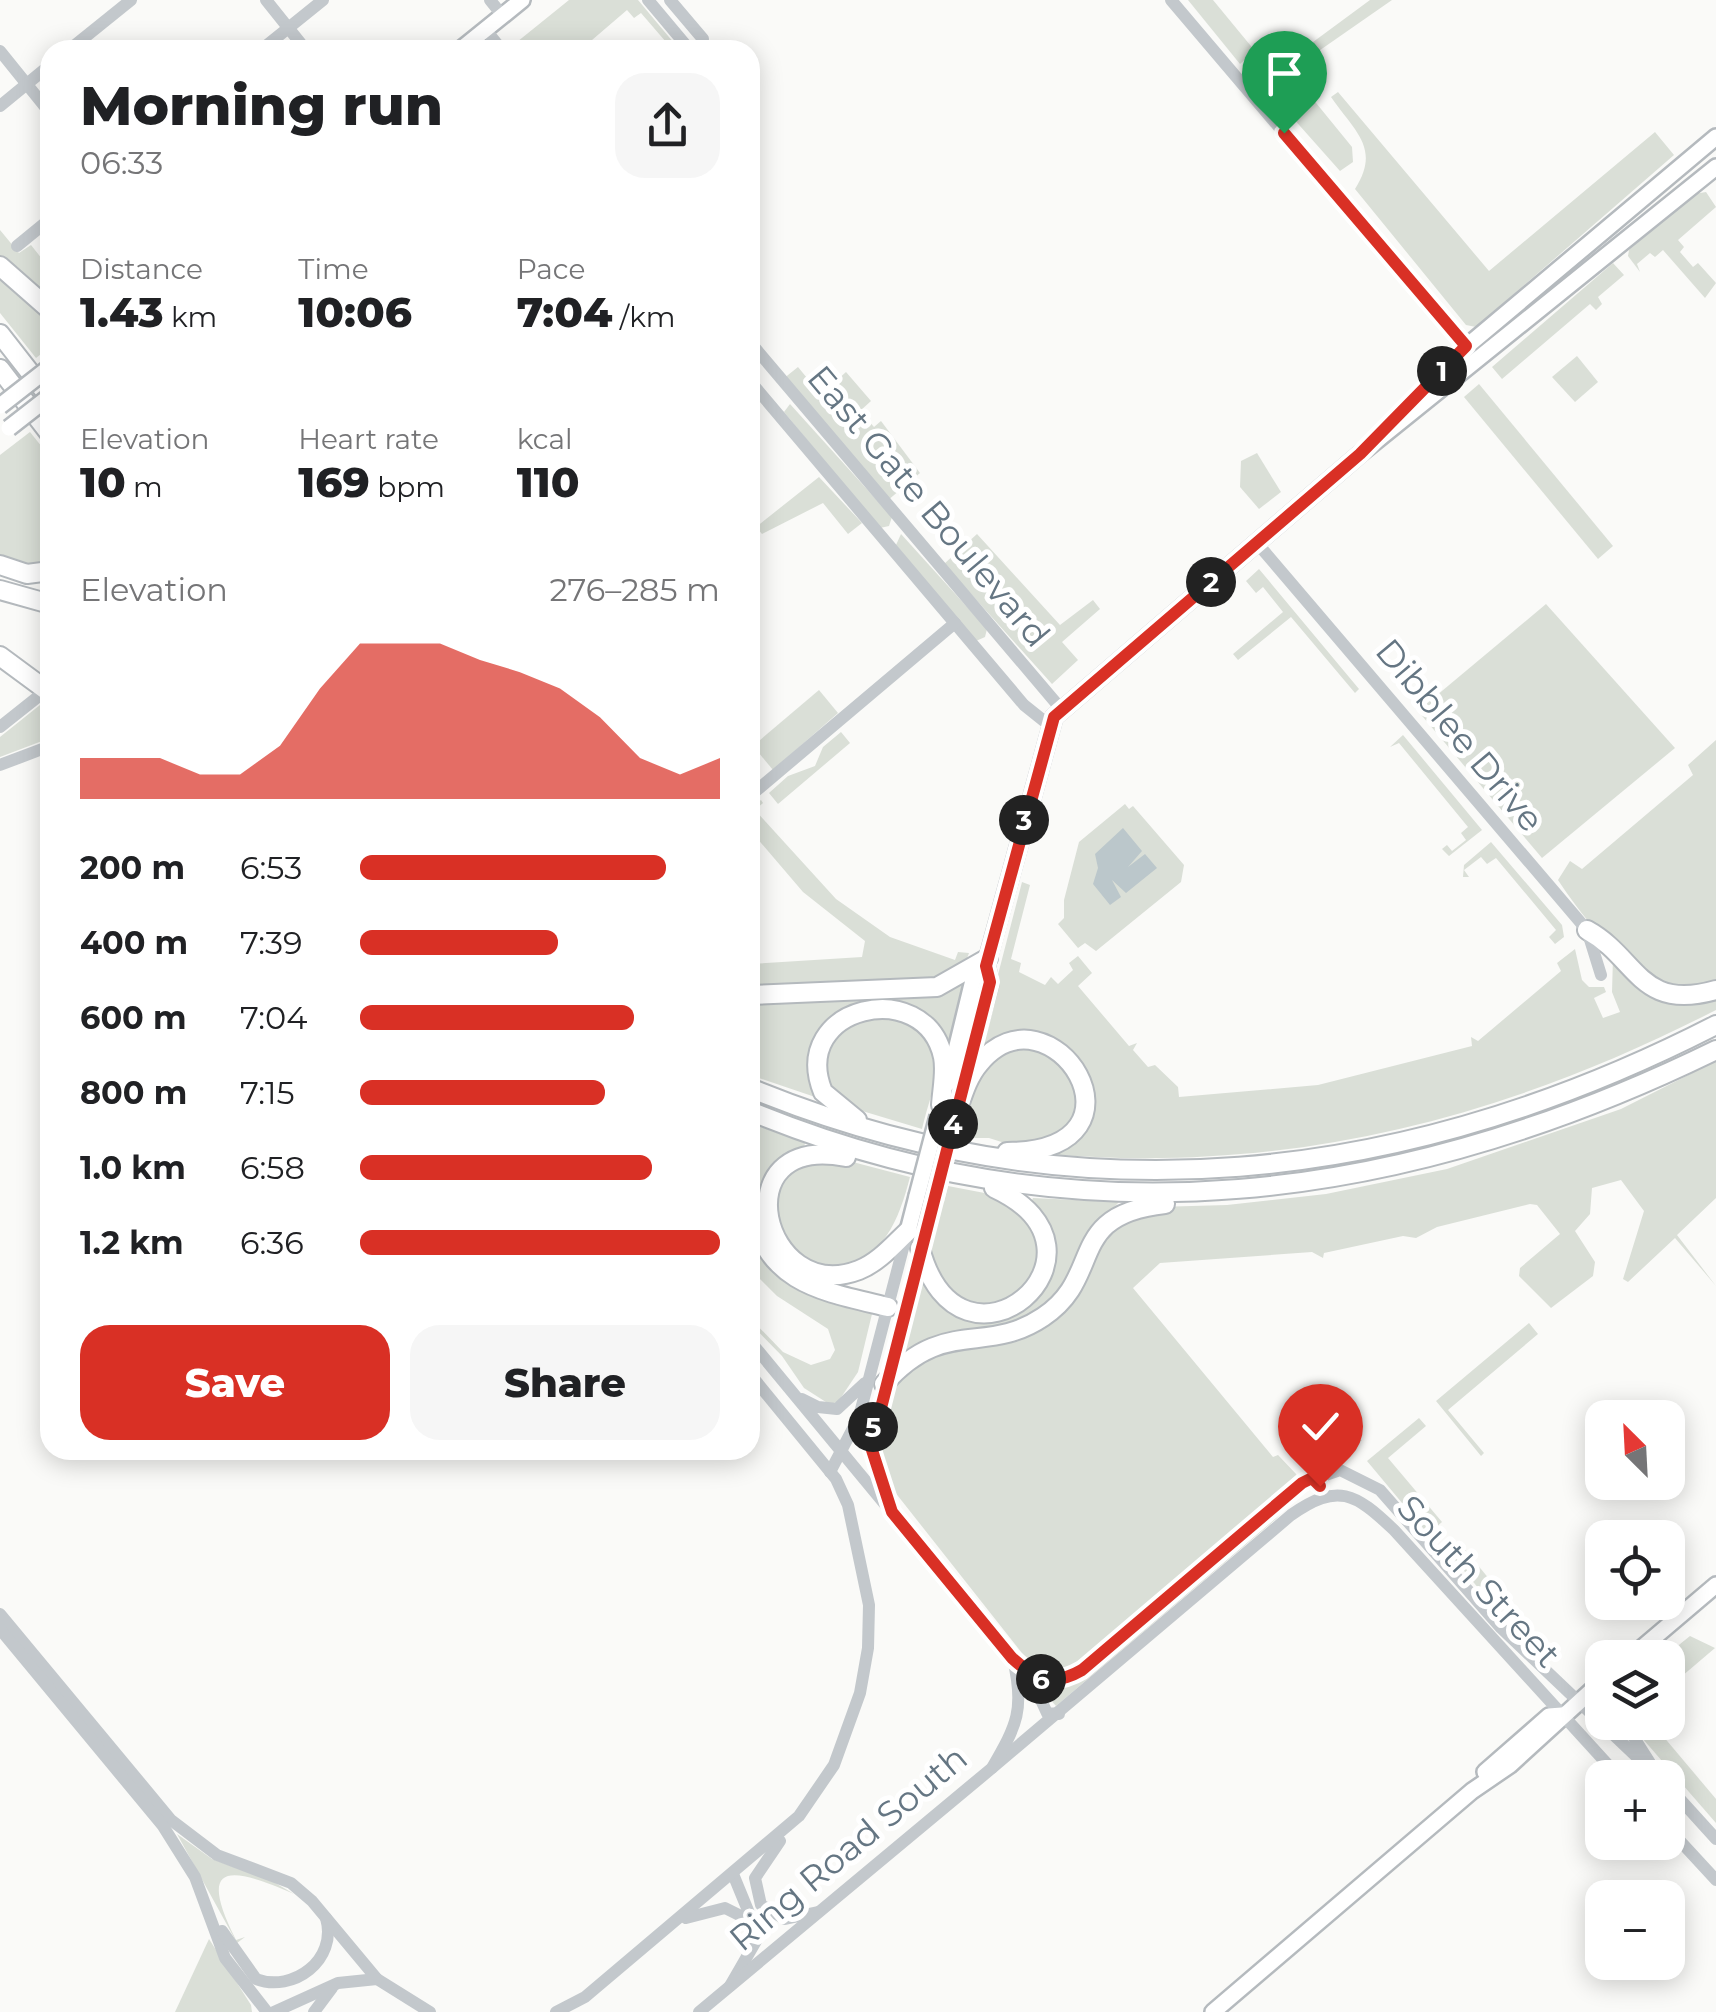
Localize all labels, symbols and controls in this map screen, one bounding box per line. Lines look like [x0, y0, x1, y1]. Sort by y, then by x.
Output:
pin [1242, 31, 1327, 134]
icon: arrive [1257, 46, 1312, 101]
text: Morning run [80, 72, 443, 139]
button: share [615, 73, 720, 178]
text: 06:33 [80, 143, 163, 182]
text: Distance [80, 252, 203, 286]
text: Time [298, 252, 369, 286]
text: Pace [517, 252, 585, 286]
text: 1.43 [80, 286, 164, 338]
text: 10:06 [298, 286, 412, 338]
text: 7:04 [517, 286, 612, 338]
text: km [164, 300, 217, 334]
text: /km [612, 300, 676, 334]
pin: 1 [1417, 346, 1467, 396]
text: 1 [1437, 354, 1447, 388]
street label: East Gate Boulevard [799, 357, 1059, 655]
text: Elevation [80, 422, 209, 456]
text: Heart rate [298, 422, 439, 456]
text: kcal [517, 422, 573, 456]
text: 10 [80, 456, 126, 508]
text: 169 [298, 456, 370, 508]
text: 110 [517, 456, 579, 508]
text: m [126, 470, 163, 504]
text: bpm [370, 470, 445, 504]
pin: 2 [1186, 557, 1236, 607]
text: 2 [1203, 565, 1219, 599]
text: Elevation [80, 570, 228, 609]
text: 276–285 m [549, 570, 720, 609]
street label: Dibblee Drive [1367, 630, 1553, 840]
pin: 3 [999, 795, 1049, 845]
text: 3 [1016, 803, 1032, 837]
text: 200 m [80, 848, 185, 887]
text: 6:53 [240, 848, 302, 887]
text: 400 m [80, 923, 188, 962]
text: 7:39 [240, 923, 303, 962]
text: 600 m [80, 998, 186, 1037]
text: 7:04 [240, 998, 307, 1037]
text: 800 m [80, 1073, 187, 1112]
text: 7:15 [240, 1073, 295, 1112]
pin: 4 [928, 1099, 978, 1149]
text: 4 [943, 1107, 963, 1141]
text: 1.0 km [80, 1148, 186, 1187]
text: 6:58 [240, 1148, 305, 1187]
text: 1.2 km [80, 1223, 184, 1262]
text: 6:36 [240, 1223, 304, 1262]
button: Save [80, 1325, 390, 1440]
button: Share [410, 1325, 720, 1440]
pin [1278, 1384, 1363, 1487]
icon: check [1293, 1399, 1348, 1454]
north arrow [1585, 1400, 1685, 1500]
map controls [1585, 1400, 1685, 1980]
pin: 5 [848, 1402, 898, 1452]
text: 5 [865, 1410, 881, 1444]
street label: South Street [1388, 1486, 1570, 1676]
button: locate [1585, 1520, 1685, 1620]
button: layers [1585, 1640, 1685, 1740]
pin: 6 [1016, 1654, 1066, 1704]
text: 6 [1032, 1662, 1050, 1696]
street label: Ring Road South [720, 1736, 976, 1960]
button: + [1585, 1760, 1685, 1860]
button: − [1585, 1880, 1685, 1980]

